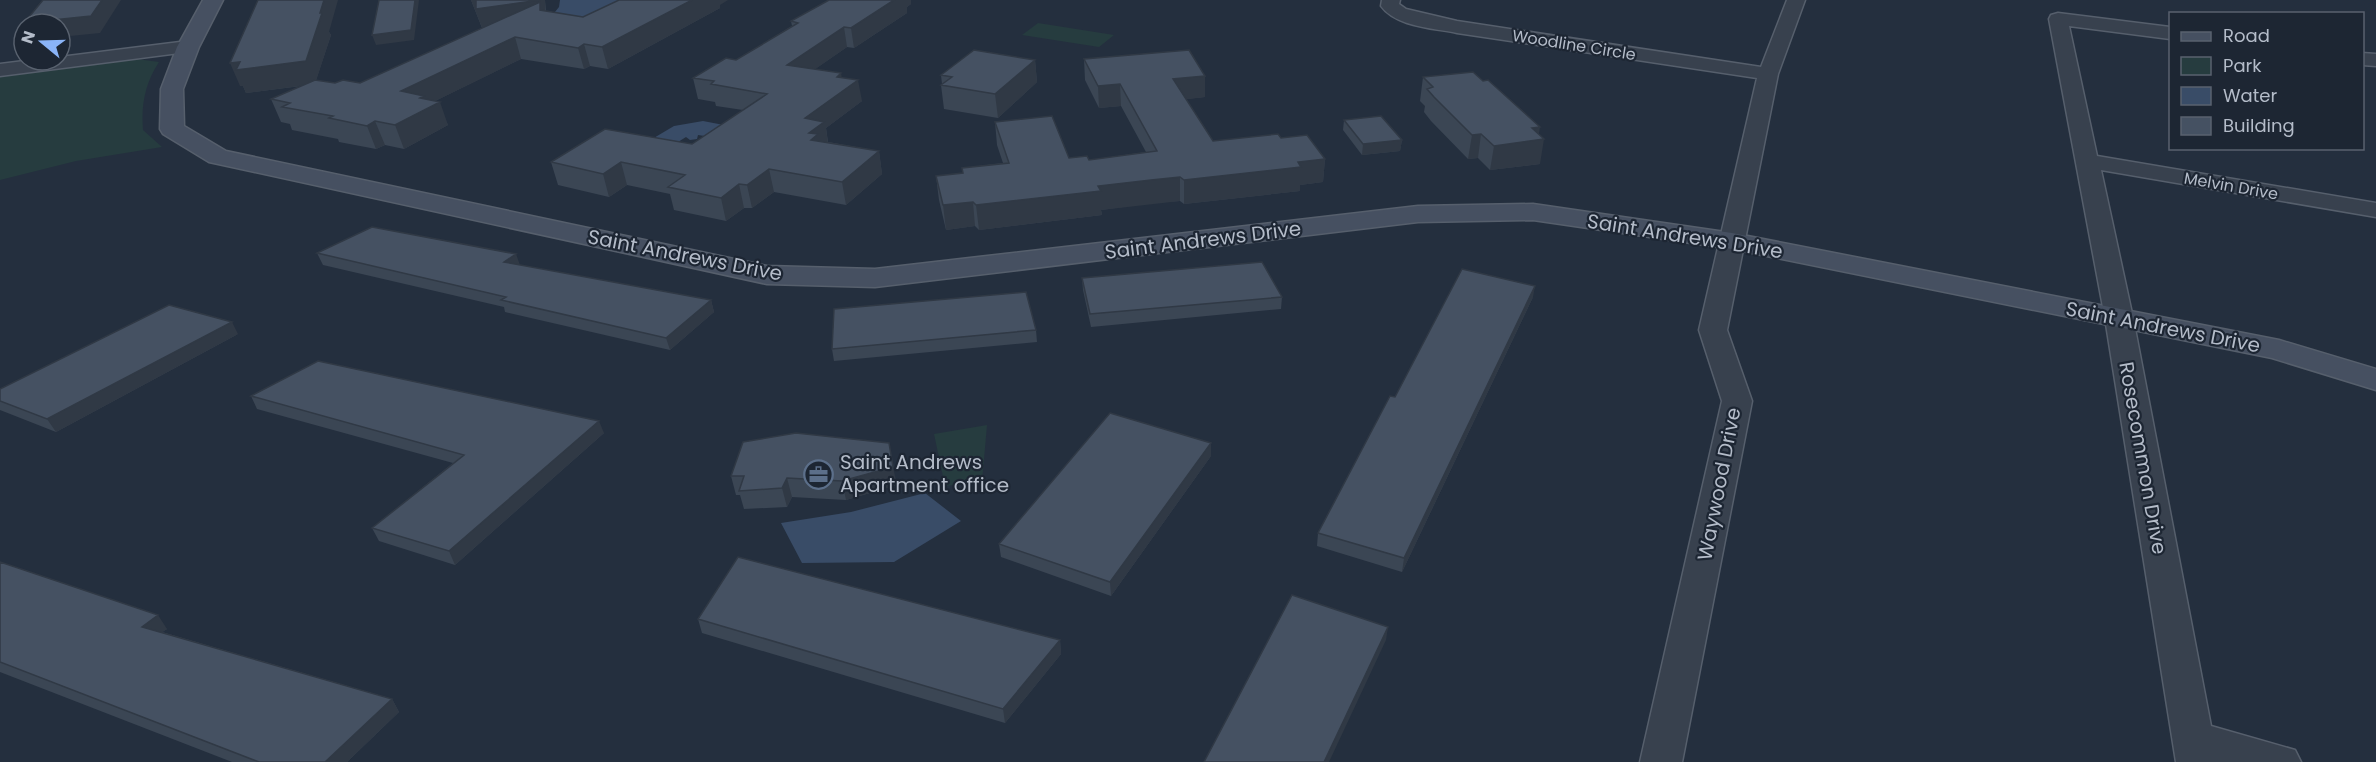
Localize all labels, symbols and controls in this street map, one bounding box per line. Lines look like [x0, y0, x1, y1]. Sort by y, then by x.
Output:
north arrow [12, 12, 72, 72]
legend [2169, 12, 2364, 150]
text: Road [2223, 23, 2270, 48]
street label: Woodline Circle [1510, 24, 1638, 66]
text: N [15, 28, 41, 47]
text: Park [2223, 53, 2262, 78]
text: Water [2223, 83, 2277, 108]
text: Building [2223, 113, 2295, 138]
street label: Melvin Drive [2182, 166, 2280, 206]
street label: Saint Andrews Drive [1585, 207, 1785, 265]
street label: Saint Andrews Drive [1103, 214, 1303, 266]
street label: Saint Andrews Drive [585, 222, 785, 288]
street label: Saint Andrews Drive [2063, 294, 2263, 360]
street label: Rosecommon Drive [2112, 360, 2174, 556]
street label: Waywood Drive [1690, 405, 1748, 563]
place label: Saint Andrews Apartment office [840, 448, 1009, 499]
office icon: Saint Andrews Apartment office [803, 458, 835, 490]

